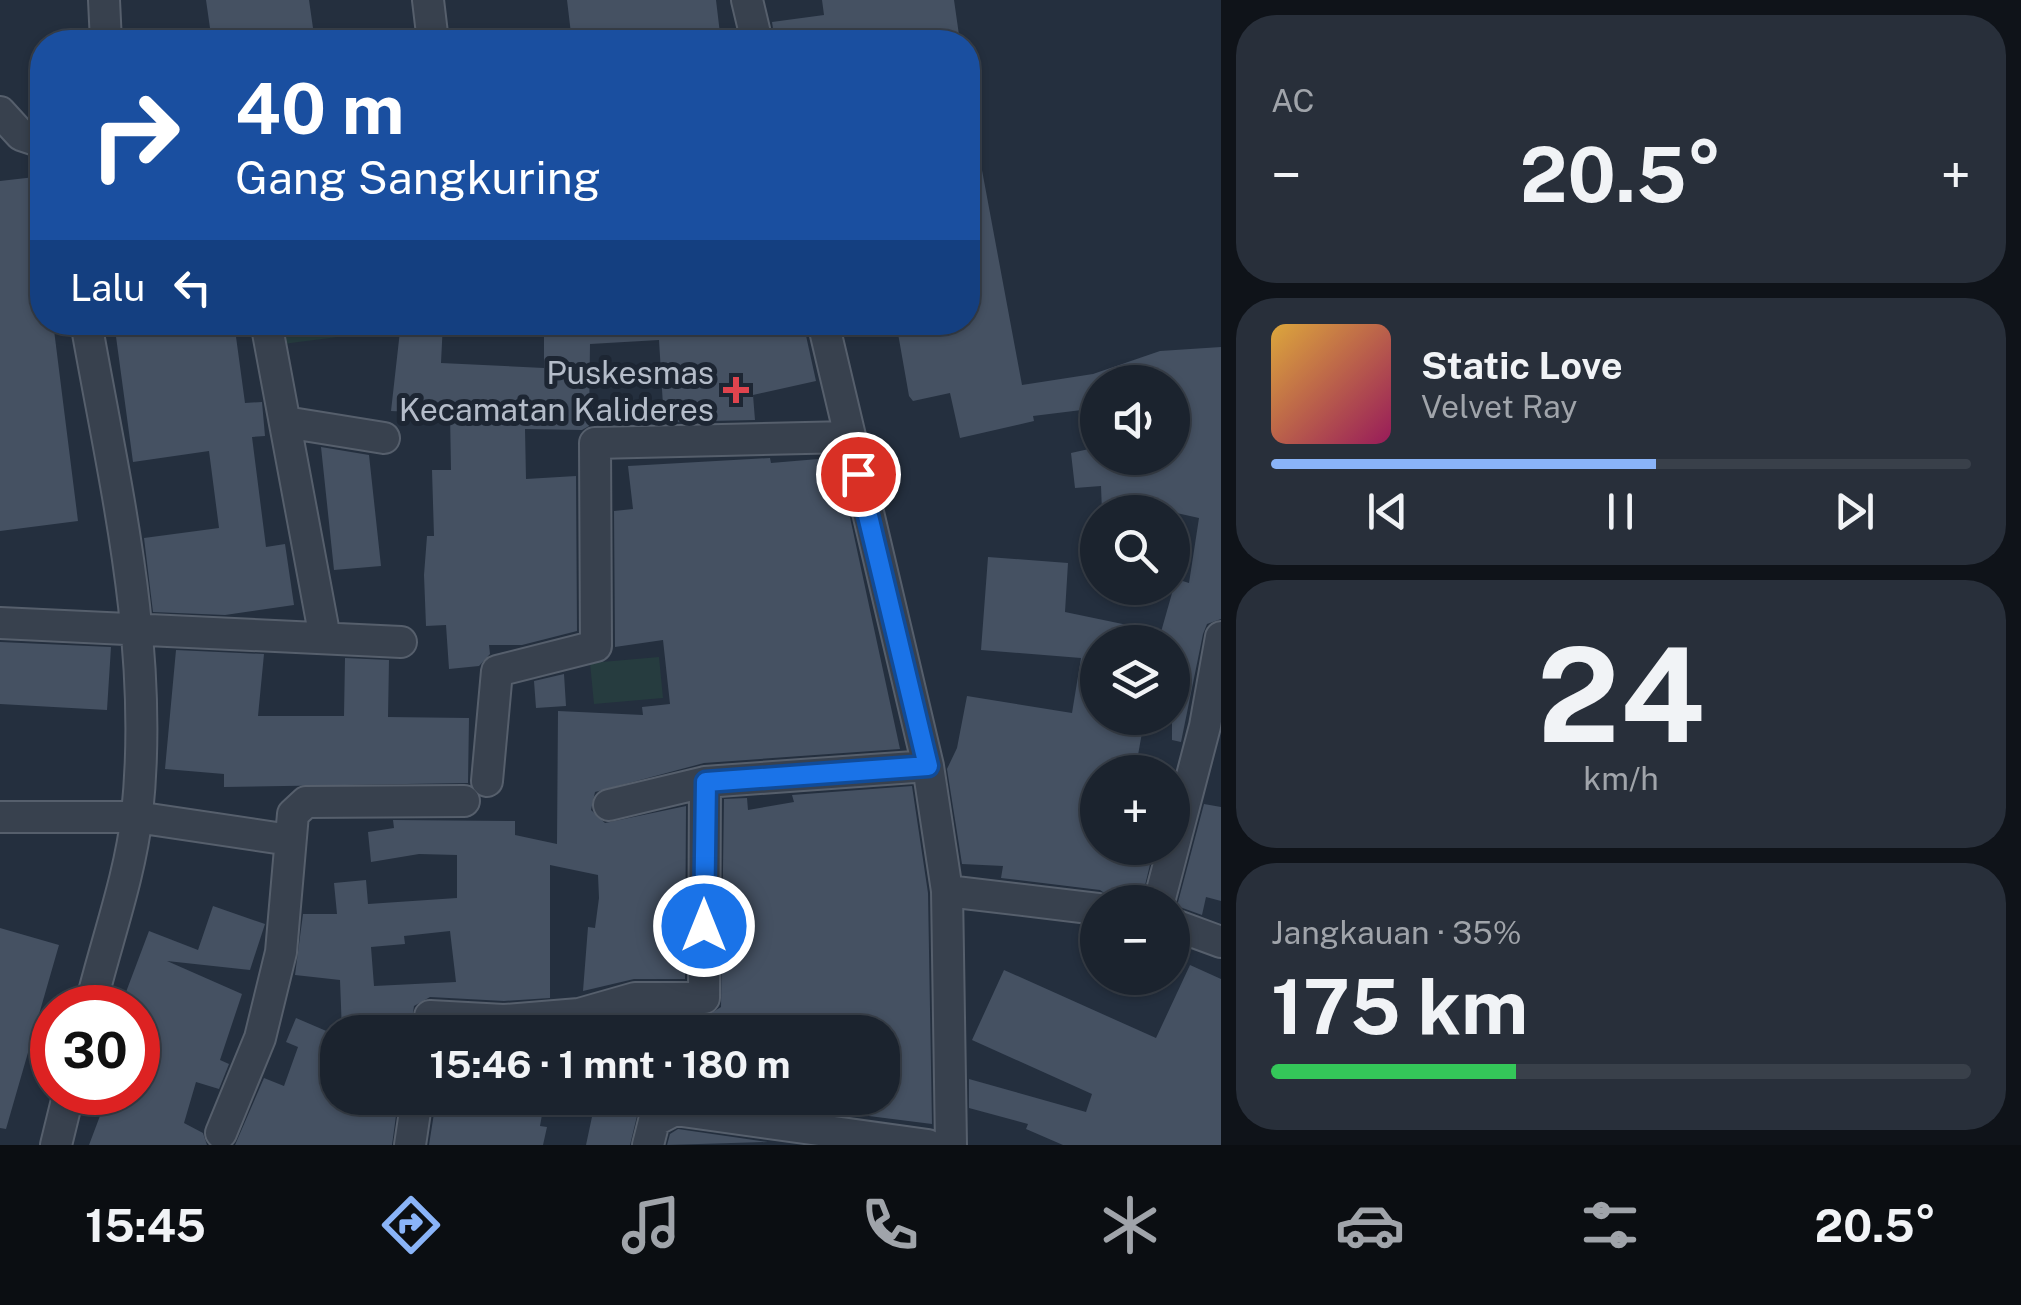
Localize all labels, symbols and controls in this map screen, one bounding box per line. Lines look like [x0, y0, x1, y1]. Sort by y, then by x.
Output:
text: 40 m [235, 67, 405, 150]
icon: right [70, 70, 200, 200]
text: AC [1271, 82, 1315, 119]
text: 20.5° [1520, 131, 1722, 219]
text: − [1271, 143, 1302, 207]
text: + [1940, 143, 1971, 207]
text: Gang Sangkuring [235, 151, 601, 204]
icon: left [165, 260, 220, 315]
text: Lalu [70, 265, 145, 310]
text: Static Love [1421, 343, 1623, 388]
place label: Puskesmas Kecamatan Kalideres [399, 354, 714, 428]
map controls [1080, 365, 1190, 995]
button: sound [1080, 365, 1190, 475]
marker: Puskesmas Kecamatan Kalideres [723, 377, 749, 403]
text: Velvet Ray [1421, 388, 1577, 425]
pin [816, 432, 901, 517]
icon: arrive [831, 447, 886, 502]
icon: previous [1360, 484, 1415, 539]
icon: pause [1593, 484, 1648, 539]
icon: next [1827, 484, 1882, 539]
button: search [1080, 495, 1190, 605]
text: 24 [1537, 619, 1705, 771]
button: layers [1080, 625, 1190, 735]
button: + [1080, 755, 1190, 865]
text: km/h [1583, 760, 1659, 797]
position arrow [652, 874, 756, 978]
button: − [1080, 885, 1190, 995]
text: Jangkauan · 35% [1271, 914, 1522, 951]
text: 175 km [1271, 963, 1528, 1051]
speed limit sign: 30 [30, 985, 160, 1115]
text: 15:46 · 1 mnt · 180 m [429, 1042, 791, 1087]
icon: directions [376, 1190, 446, 1260]
icon: music [616, 1190, 686, 1260]
icon: phone [855, 1190, 925, 1260]
icon: climate [1095, 1190, 1165, 1260]
icon: car [1335, 1190, 1405, 1260]
icon: filters [1575, 1190, 1645, 1260]
text: 15:45 [85, 1199, 206, 1252]
text: 20.5° [1815, 1199, 1936, 1252]

